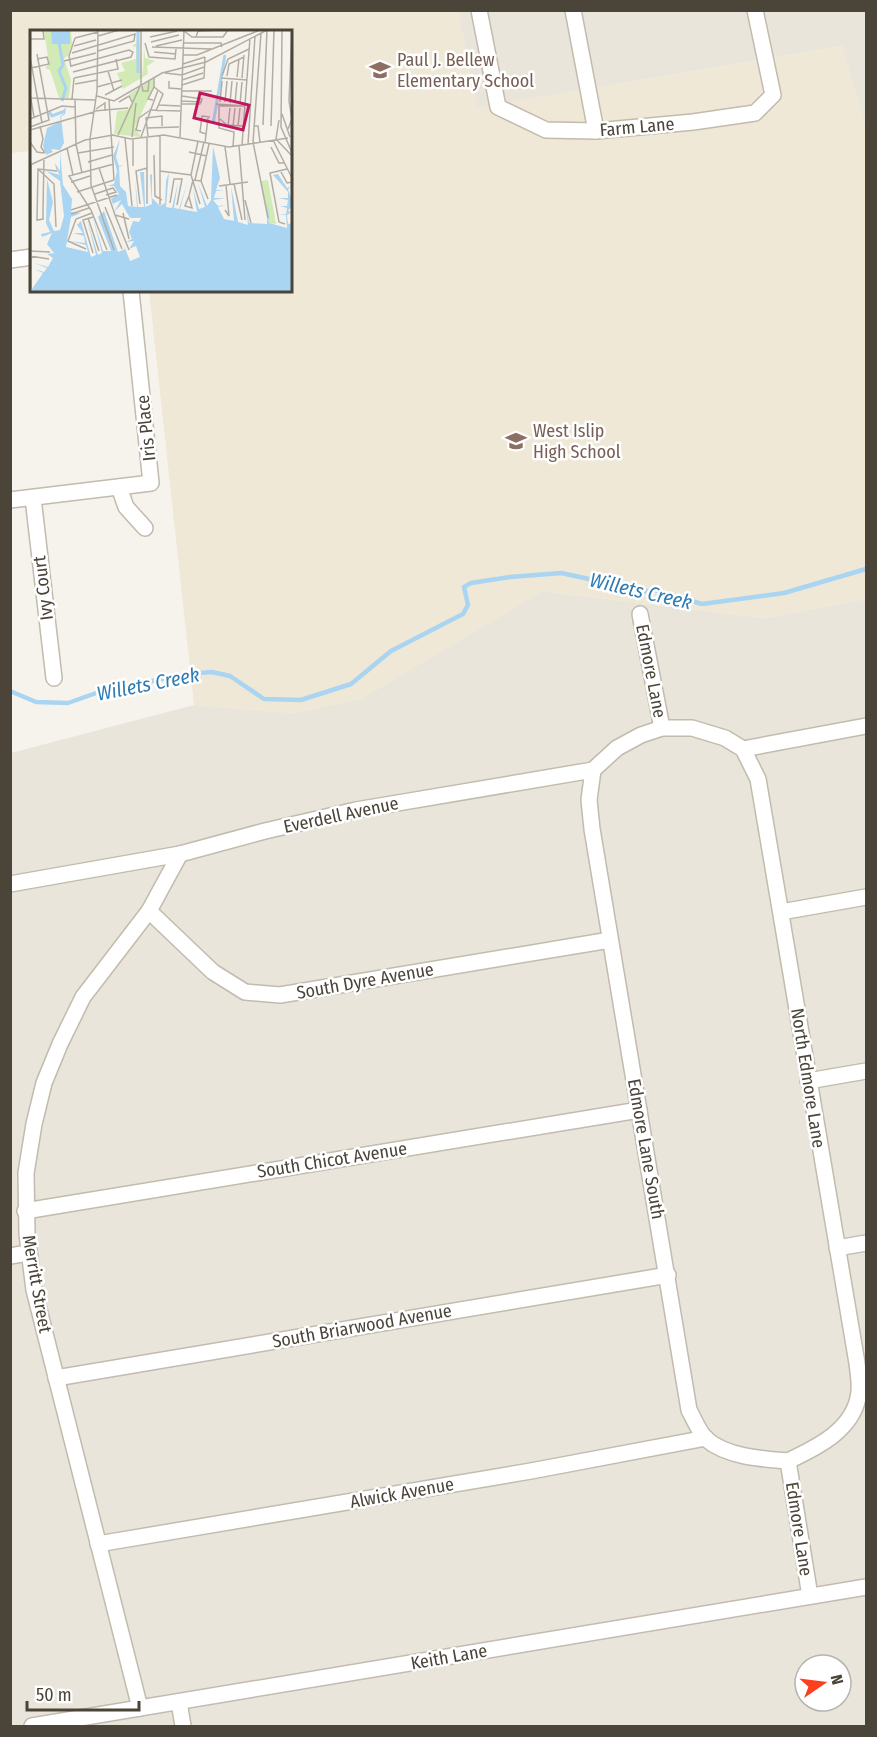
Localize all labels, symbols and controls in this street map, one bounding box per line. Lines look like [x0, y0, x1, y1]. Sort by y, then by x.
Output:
inset map [30, 30, 292, 292]
place label: Paul J. Bellew Elementary School [397, 49, 534, 92]
school or university icon: Paul J. Bellew Elementary School [368, 58, 392, 82]
street label: Farm Lane [599, 113, 675, 141]
street label: Iris Place [132, 394, 160, 462]
place label: West Islip High School [533, 420, 621, 463]
school or university icon: West Islip High School [504, 429, 528, 453]
street label: Ivy Court [28, 554, 58, 622]
water label: Willets Creek [587, 568, 695, 614]
street label: Edmore Lane [631, 622, 671, 720]
water label: Willets Creek [95, 662, 202, 706]
street label: Everdell Avenue [281, 792, 401, 838]
street label: South Dyre Avenue [295, 958, 435, 1004]
street label: North Edmore Lane [786, 1007, 830, 1150]
street label: Edmore Lane South [623, 1077, 669, 1221]
street label: South Chicot Avenue [255, 1137, 409, 1183]
street label: Merritt Street [18, 1233, 56, 1335]
street label: South Briarwood Avenue [271, 1299, 454, 1353]
street label: Alwick Avenue [348, 1473, 456, 1513]
street label: Edmore Lane [781, 1480, 817, 1578]
street label: Keith Lane [409, 1639, 489, 1675]
north arrow [793, 1653, 853, 1713]
text: N [827, 1673, 847, 1686]
scale bar [27, 1674, 140, 1712]
text: 50 m [36, 1684, 72, 1706]

